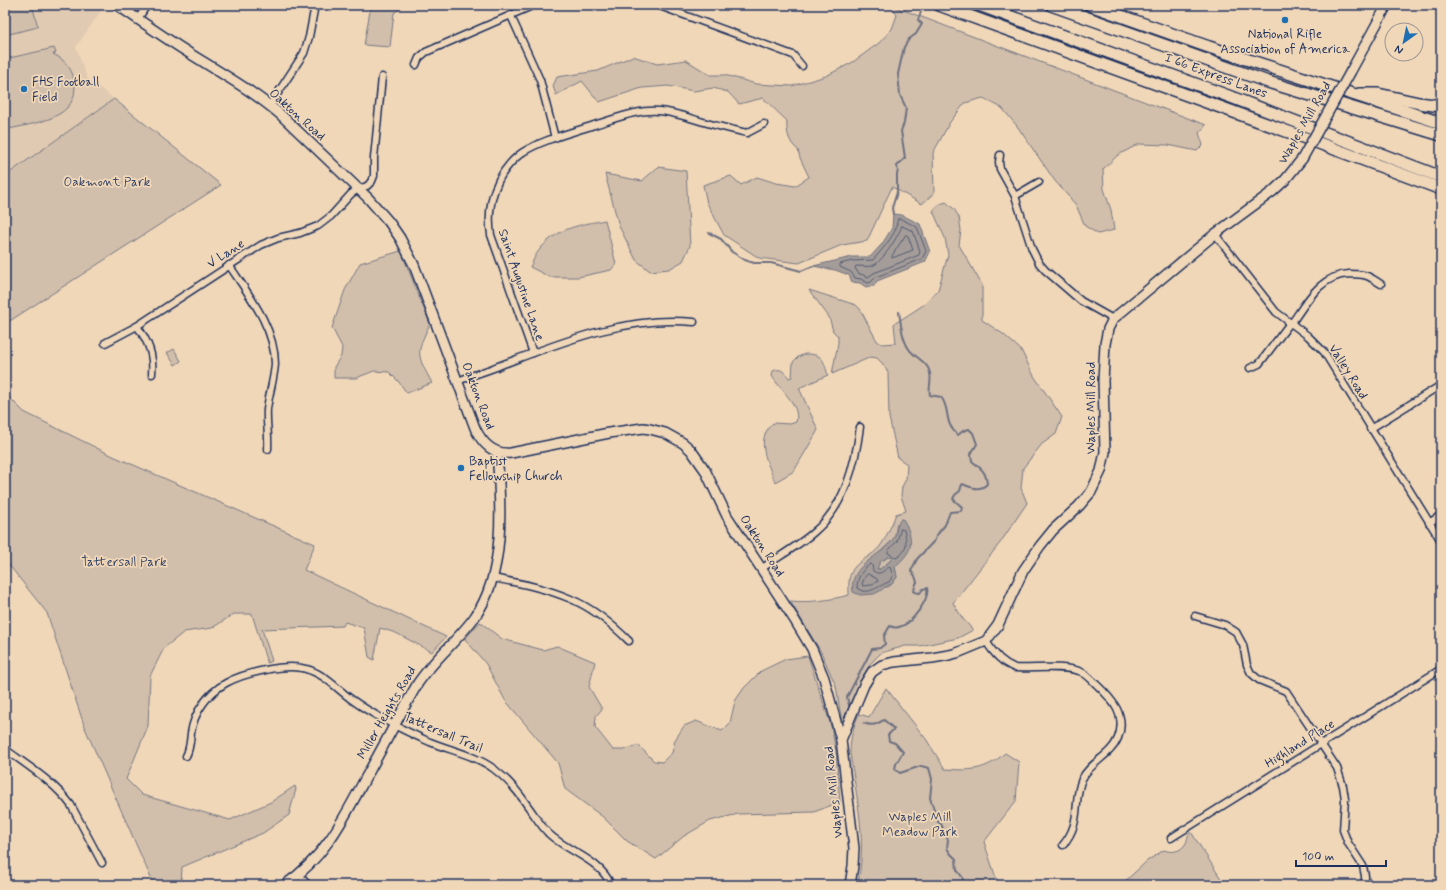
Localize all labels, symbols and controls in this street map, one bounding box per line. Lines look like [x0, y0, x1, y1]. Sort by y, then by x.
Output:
marker: National Rifle Association of America [1280, 15, 1290, 25]
north arrow [1384, 22, 1424, 62]
place label: National Rifle Association of America [1220, 26, 1350, 58]
text: N [1392, 42, 1406, 57]
street label: I 66 Express Lanes [1162, 50, 1270, 103]
place label: FHS Football Field [32, 74, 99, 106]
street label: Waples Mill Road [1275, 79, 1335, 167]
marker: FHS Football Field [19, 84, 29, 94]
street label: Oakton Road [265, 85, 329, 145]
park label: Oakmont Park [64, 174, 151, 191]
street label: Saint Augustine Lane [494, 227, 548, 343]
street label: V Lane [204, 236, 248, 272]
street label: Valley Road [1324, 341, 1372, 403]
street label: Oakton Road [457, 360, 499, 432]
street label: Waples Mill Road [1083, 362, 1100, 454]
place label: Baptist Fellowship Church [469, 453, 563, 485]
marker: Baptist Fellowship Church [456, 463, 466, 473]
street label: Oakton Road [736, 512, 788, 580]
park label: Tattersall Park [81, 554, 167, 571]
street label: Miller Heights Road [353, 663, 421, 763]
street label: Tattersall Trail [401, 709, 485, 757]
street label: Highland Place [1262, 716, 1339, 774]
street label: Waples Mill Road [821, 745, 847, 839]
park label: Waples Mill Meadow Park [882, 809, 958, 841]
scale bar [1296, 842, 1386, 868]
text: 100 m [1302, 849, 1334, 865]

